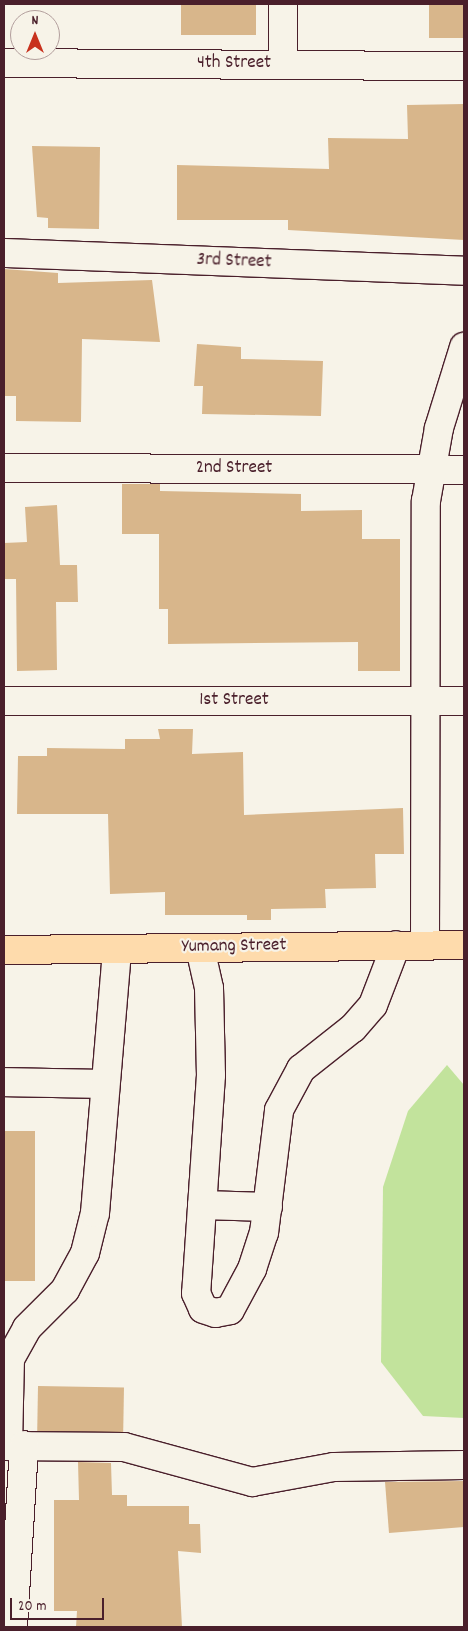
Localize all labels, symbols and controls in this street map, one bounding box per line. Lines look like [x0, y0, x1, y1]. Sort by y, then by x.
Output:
north arrow [10, 10, 60, 60]
text: N [32, 11, 38, 31]
street label: 4th Street [197, 53, 271, 75]
street label: 3rd Street [196, 249, 272, 275]
street label: 2nd Street [196, 458, 272, 480]
street label: 1st Street [199, 690, 269, 712]
street label: Yumang Street [181, 935, 287, 959]
scale bar [12, 1588, 106, 1620]
text: 20 m [18, 1596, 46, 1618]

